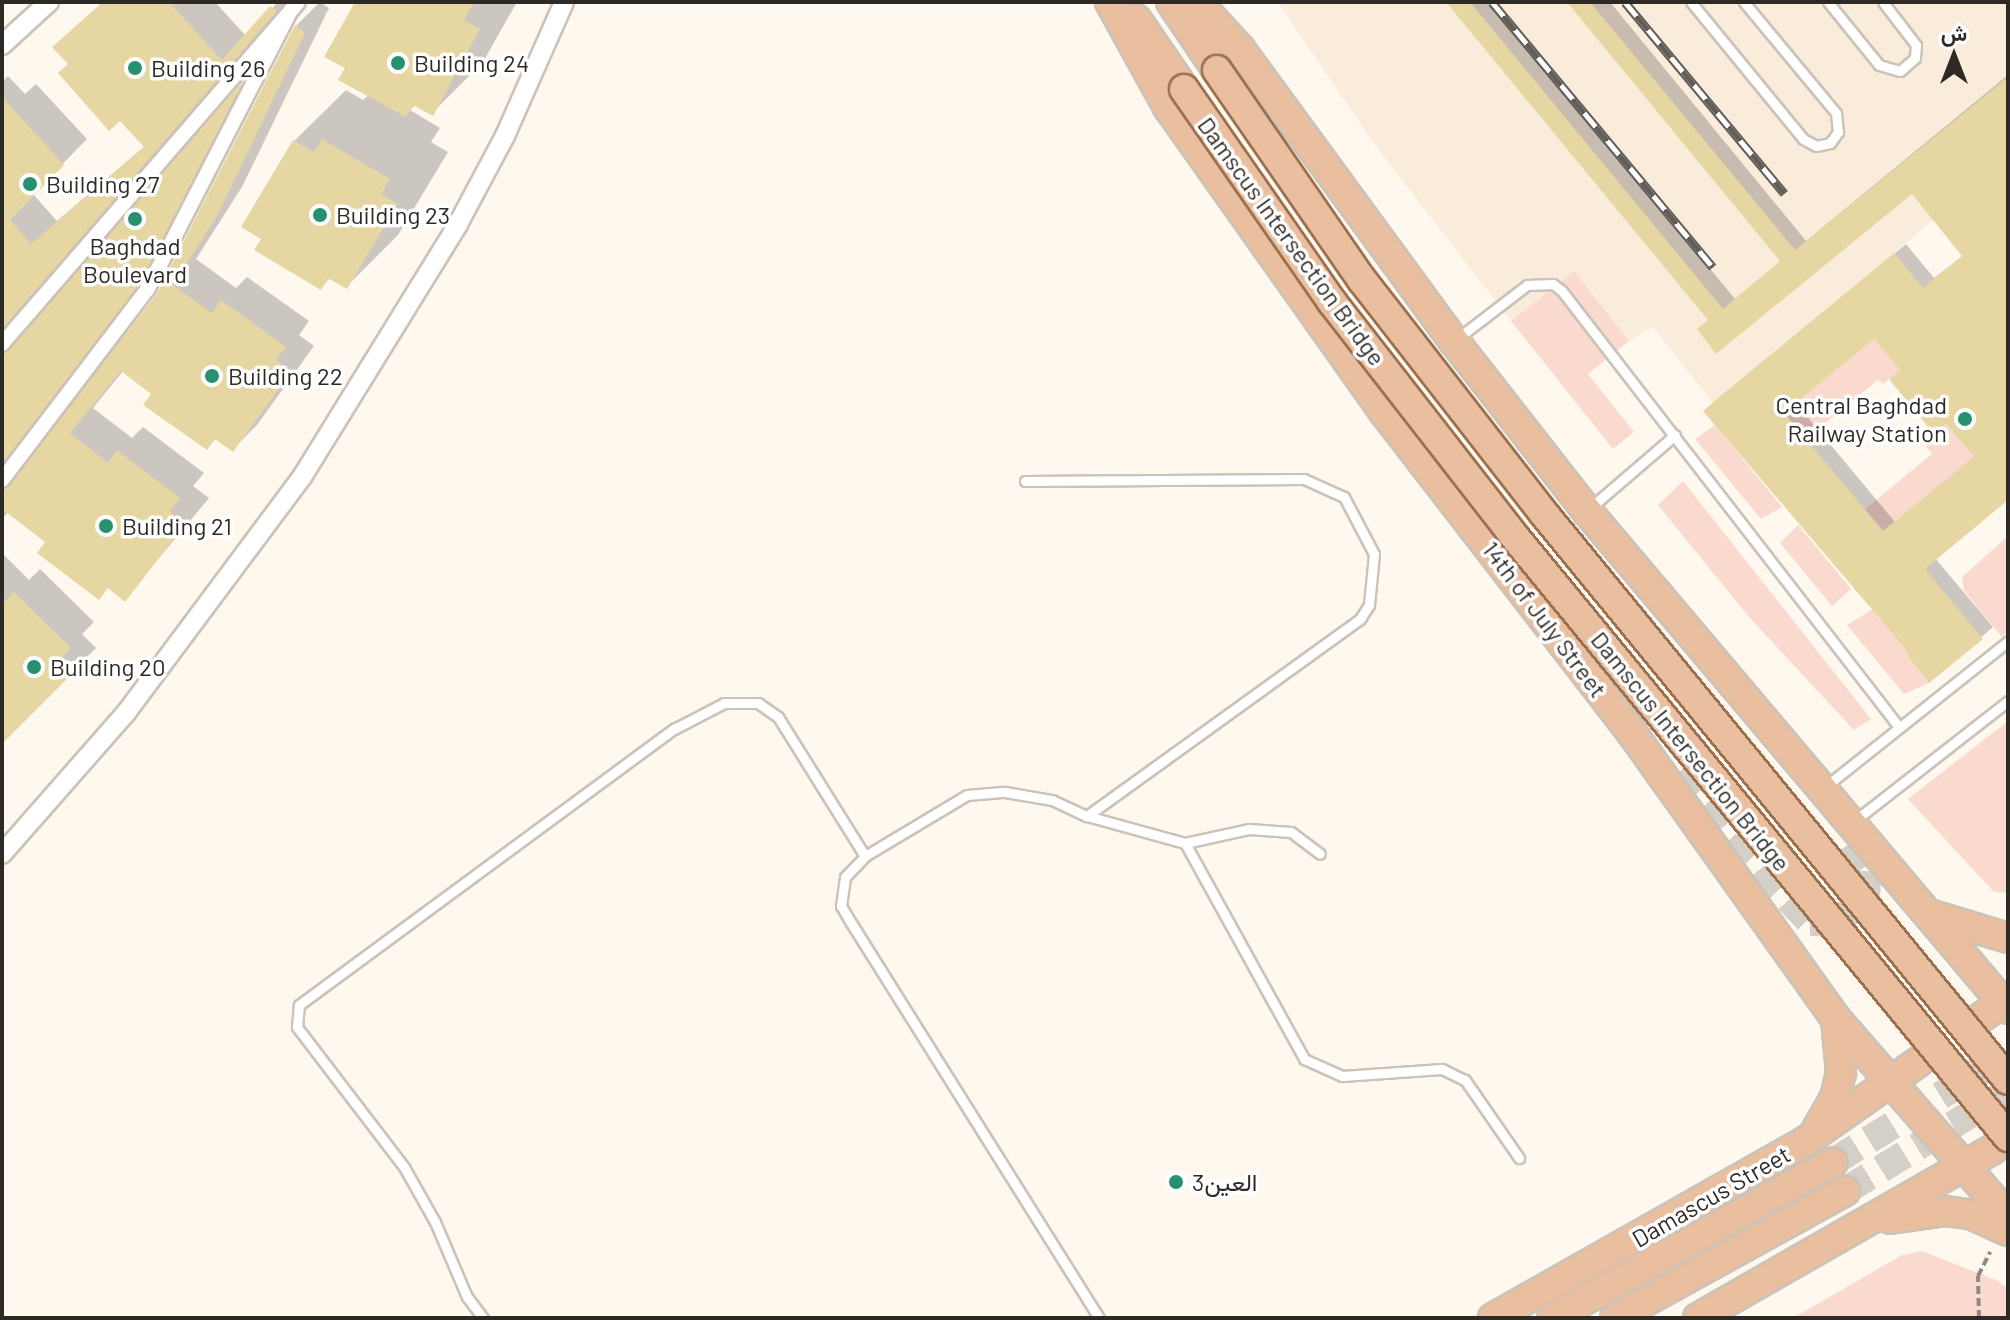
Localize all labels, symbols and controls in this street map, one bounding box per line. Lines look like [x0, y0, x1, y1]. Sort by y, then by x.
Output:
north arrow [1914, 16, 1994, 96]
text: ش [1941, 19, 1967, 45]
place label: Building 24 [414, 49, 529, 77]
place label: Building 26 [151, 54, 265, 82]
marker: Building 24 [389, 54, 407, 72]
marker: Building 26 [126, 59, 144, 77]
street label: Damscus Intersection Bridge [1192, 111, 1392, 371]
place label: Building 27 [46, 170, 159, 198]
marker: Building 27 [21, 175, 39, 193]
place label: Building 23 [336, 201, 450, 229]
marker: Building 23 [311, 206, 329, 224]
marker: Baghdad Boulevard [126, 210, 144, 228]
place label: Baghdad Boulevard [83, 232, 187, 288]
place label: Building 22 [228, 362, 343, 390]
marker: Building 22 [203, 367, 221, 385]
place label: Central Baghdad Railway Station [1775, 391, 1947, 447]
marker: Central Baghdad Railway Station [1954, 408, 1976, 430]
place label: Building 21 [122, 512, 232, 540]
marker: Building 21 [97, 517, 115, 535]
street label: 14th of July Street [1477, 535, 1613, 703]
street label: Damscus Intersection Bridge [1585, 625, 1797, 877]
place label: Building 20 [50, 653, 165, 681]
marker: Building 20 [25, 658, 43, 676]
street label: Damascus Street [1627, 1139, 1795, 1253]
place label: العين3 [1192, 1168, 1257, 1196]
marker: العين3 [1167, 1173, 1185, 1191]

